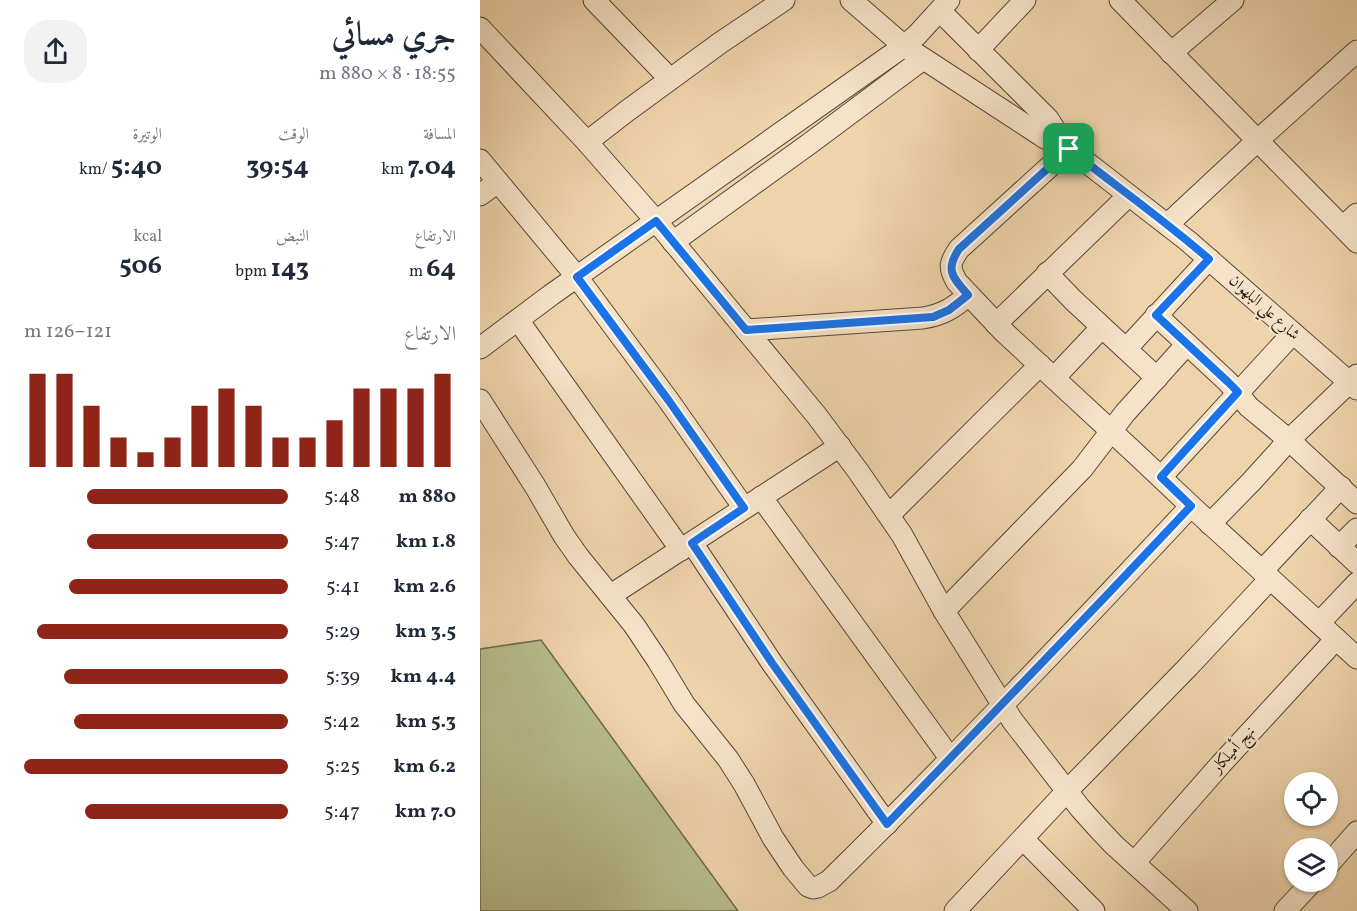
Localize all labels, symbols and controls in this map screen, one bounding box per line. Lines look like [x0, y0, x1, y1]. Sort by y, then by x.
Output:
text: جري مسائي [332, 14, 456, 60]
button: share [24, 20, 87, 83]
text: 18:55 · 8 × 880 m [319, 60, 456, 88]
pin [1043, 123, 1094, 174]
text: الوتيرة [132, 124, 162, 146]
text: الوقت [278, 124, 309, 146]
text: المسافة [423, 124, 456, 146]
icon: arrive [1052, 132, 1085, 165]
text: 5:40 [111, 149, 162, 185]
text: 39:54 [246, 149, 309, 185]
text: 7.04 [407, 149, 456, 185]
text: /km [79, 159, 111, 181]
text: km [381, 159, 407, 181]
text: kcal [134, 226, 162, 248]
text: النبض [276, 226, 309, 248]
text: الارتفاع [414, 226, 456, 248]
text: 506 [119, 248, 162, 284]
text: 143 [270, 251, 309, 287]
text: 64 [426, 251, 456, 287]
text: bpm [235, 261, 270, 283]
text: m [409, 261, 426, 283]
street label: شارع علي البلهوان [1222, 270, 1304, 348]
text: 121–126 m [24, 318, 112, 346]
text: الارتفاع [404, 321, 456, 349]
text: 5:48 [324, 483, 360, 511]
text: 880 m [399, 483, 456, 511]
text: 5:47 [324, 528, 360, 556]
text: 1.8 km [396, 528, 456, 556]
text: 5:41 [326, 573, 360, 601]
text: 2.6 km [393, 573, 456, 601]
text: 5:29 [325, 618, 360, 646]
text: 3.5 km [395, 618, 456, 646]
text: 5:39 [325, 663, 360, 691]
text: 4.4 km [391, 663, 456, 691]
text: 5:42 [323, 708, 360, 736]
text: 5.3 km [395, 708, 456, 736]
street label: نهج أميلكار [1204, 720, 1263, 781]
text: 5:25 [325, 753, 360, 781]
text: 6.2 km [393, 753, 456, 781]
map controls [1284, 772, 1338, 892]
button: locate [1284, 772, 1338, 826]
text: 5:47 [324, 798, 360, 826]
text: 7.0 km [395, 798, 456, 826]
button: layers [1284, 838, 1338, 892]

